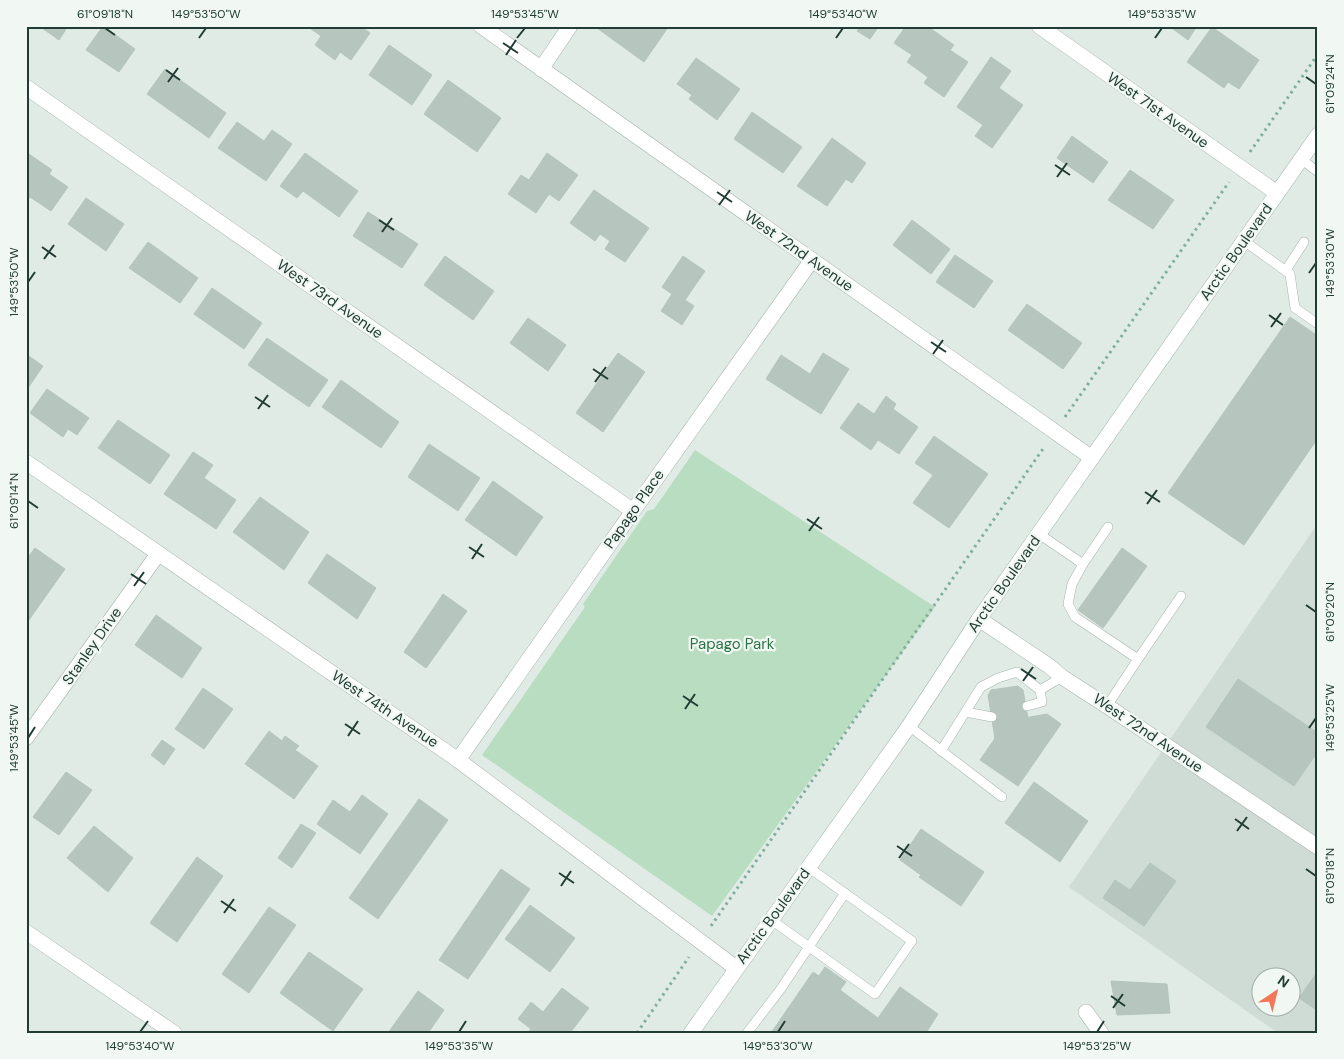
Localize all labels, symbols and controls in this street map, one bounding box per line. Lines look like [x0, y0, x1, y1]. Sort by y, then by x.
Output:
text: 61°09'18"N [77, 6, 133, 22]
text: 149°53'50"W [171, 6, 241, 22]
text: 149°53'45"W [491, 6, 559, 22]
text: 149°53'40"W [809, 6, 878, 22]
text: 149°53'35"W [1128, 6, 1197, 22]
text: 61°09'24"N [1322, 55, 1338, 113]
street label: West 71st Avenue [1103, 67, 1213, 153]
street label: Arctic Boulevard [1195, 200, 1277, 304]
street label: West 72nd Avenue [741, 206, 857, 296]
text: 149°53'30"W [1322, 228, 1338, 298]
text: 149°53'50"W [6, 247, 22, 317]
street label: West 73rd Avenue [273, 255, 387, 343]
street label: Papago Place [599, 465, 669, 553]
text: 61°09'14"N [6, 473, 22, 529]
street label: Arctic Boulevard [963, 532, 1045, 636]
text: 61°09'20"N [1322, 582, 1338, 642]
street label: Stanley Drive [58, 603, 126, 689]
park label: Papago Park [690, 634, 775, 654]
street label: West 74th Avenue [328, 666, 442, 752]
text: 149°53'25"W [1322, 684, 1338, 752]
street label: West 72nd Avenue [1089, 689, 1207, 777]
text: 149°53'45"W [6, 704, 22, 772]
text: 61°09'18"N [1322, 848, 1338, 904]
street label: Arctic Boulevard [731, 864, 815, 968]
north arrow [1252, 966, 1302, 1016]
text: N [1274, 971, 1293, 992]
text: 149°53'40"W [106, 1038, 175, 1054]
text: 149°53'35"W [425, 1038, 494, 1054]
text: 149°53'30"W [743, 1038, 813, 1054]
text: 149°53'25"W [1063, 1038, 1131, 1054]

